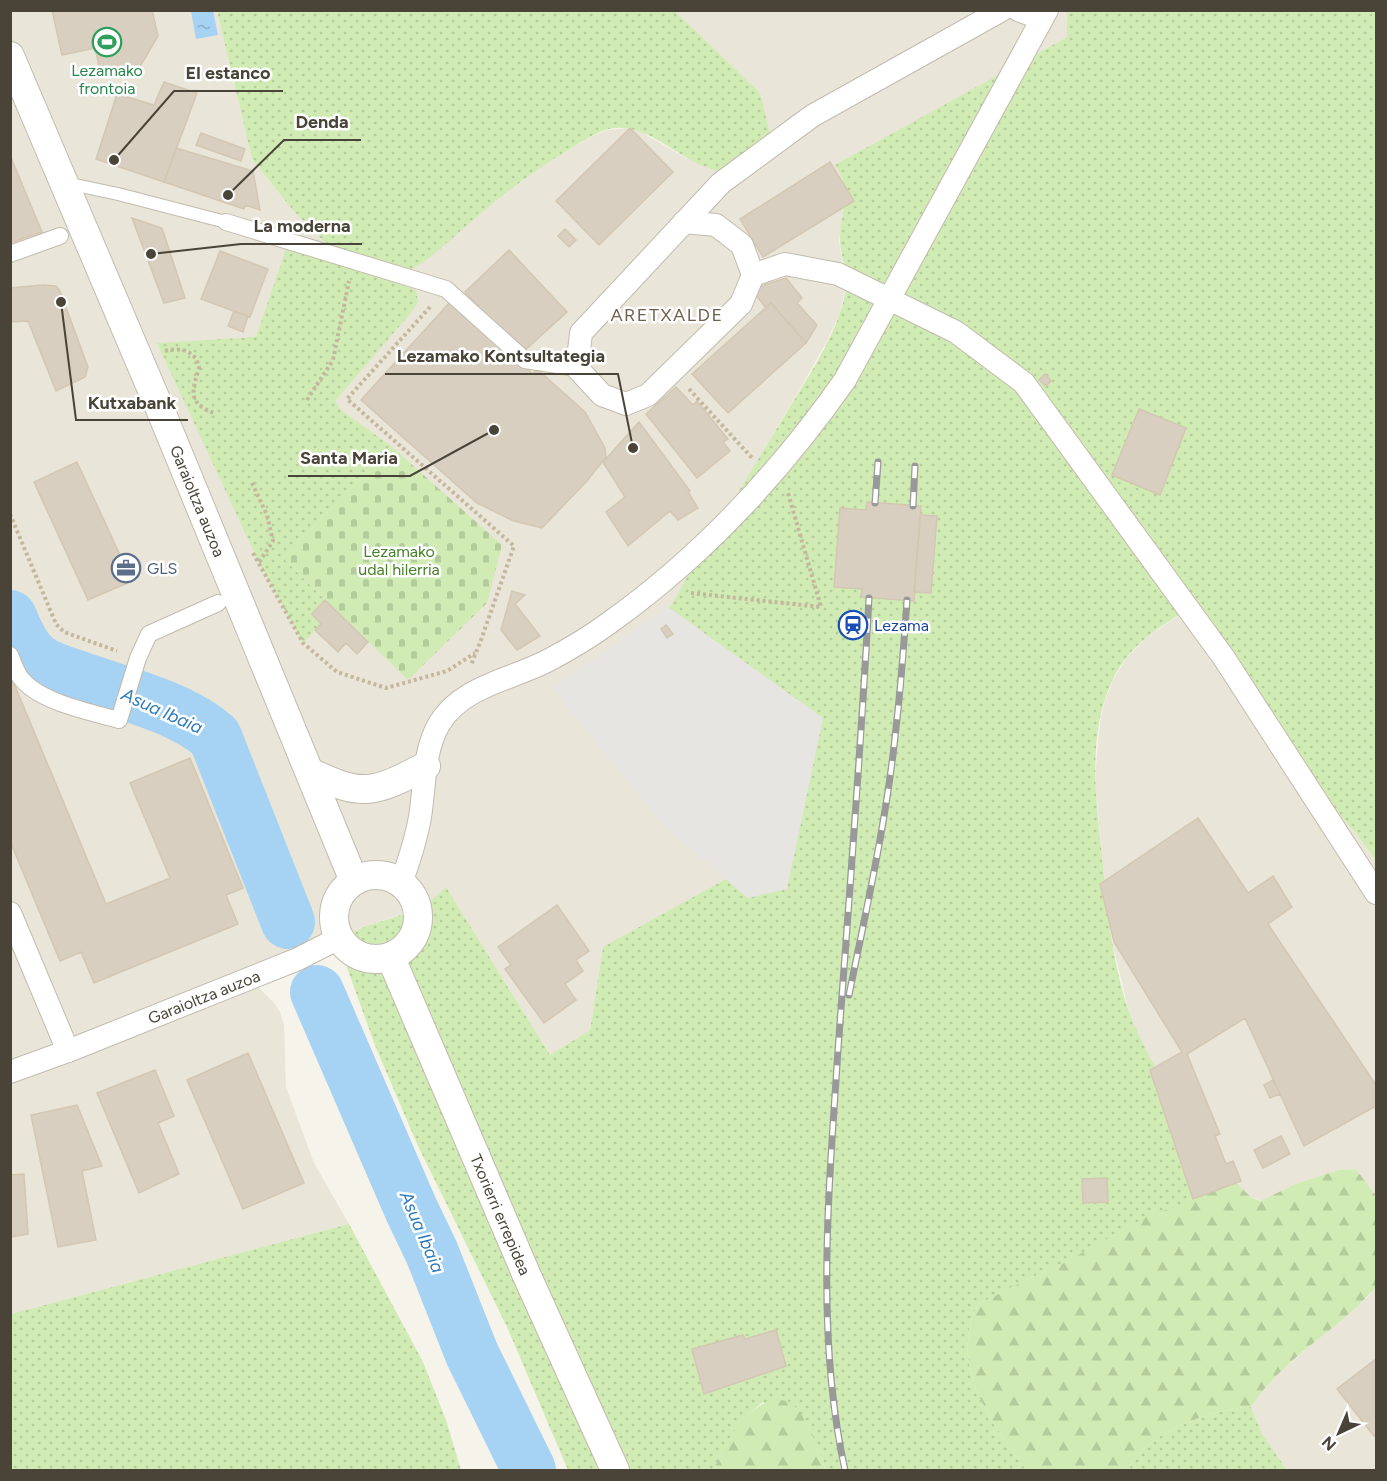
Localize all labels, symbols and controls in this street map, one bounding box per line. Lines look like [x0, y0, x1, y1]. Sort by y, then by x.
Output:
sports icon: Lezamako frontoia [91, 26, 123, 58]
callout: El estanco [174, 55, 283, 91]
place label: Lezamako frontoia [71, 61, 143, 98]
text: El estanco [186, 62, 270, 84]
callout: Denda [284, 104, 361, 140]
text: Denda [295, 111, 349, 133]
callout: La moderna [241, 208, 362, 244]
text: La moderna [253, 215, 351, 237]
district label: ARETXALDE [610, 304, 724, 326]
callout: Lezamako Kontsultategia [385, 338, 618, 374]
text: Lezamako Kontsultategia [397, 345, 605, 367]
callout: Kutxabank [76, 384, 188, 420]
text: Kutxabank [88, 392, 177, 414]
callout: Santa Maria [288, 440, 410, 476]
street label: Garaioltza auzoa [166, 442, 229, 560]
text: Santa Maria [300, 447, 398, 469]
park label: Lezamako udal hilerria [358, 542, 440, 579]
office icon: GLS [110, 552, 142, 584]
place label: GLS [147, 559, 177, 578]
station icon: Lezama [837, 609, 869, 641]
place label: Lezama [874, 616, 929, 635]
water label: Asua Ibaia [117, 683, 206, 739]
street label: Garaioltza auzoa [145, 966, 263, 1028]
street label: Txorierri errepidea [466, 1151, 535, 1278]
water label: Asua Ibaia [395, 1187, 449, 1277]
north arrow [1309, 1403, 1369, 1463]
text: N [1318, 1432, 1340, 1455]

